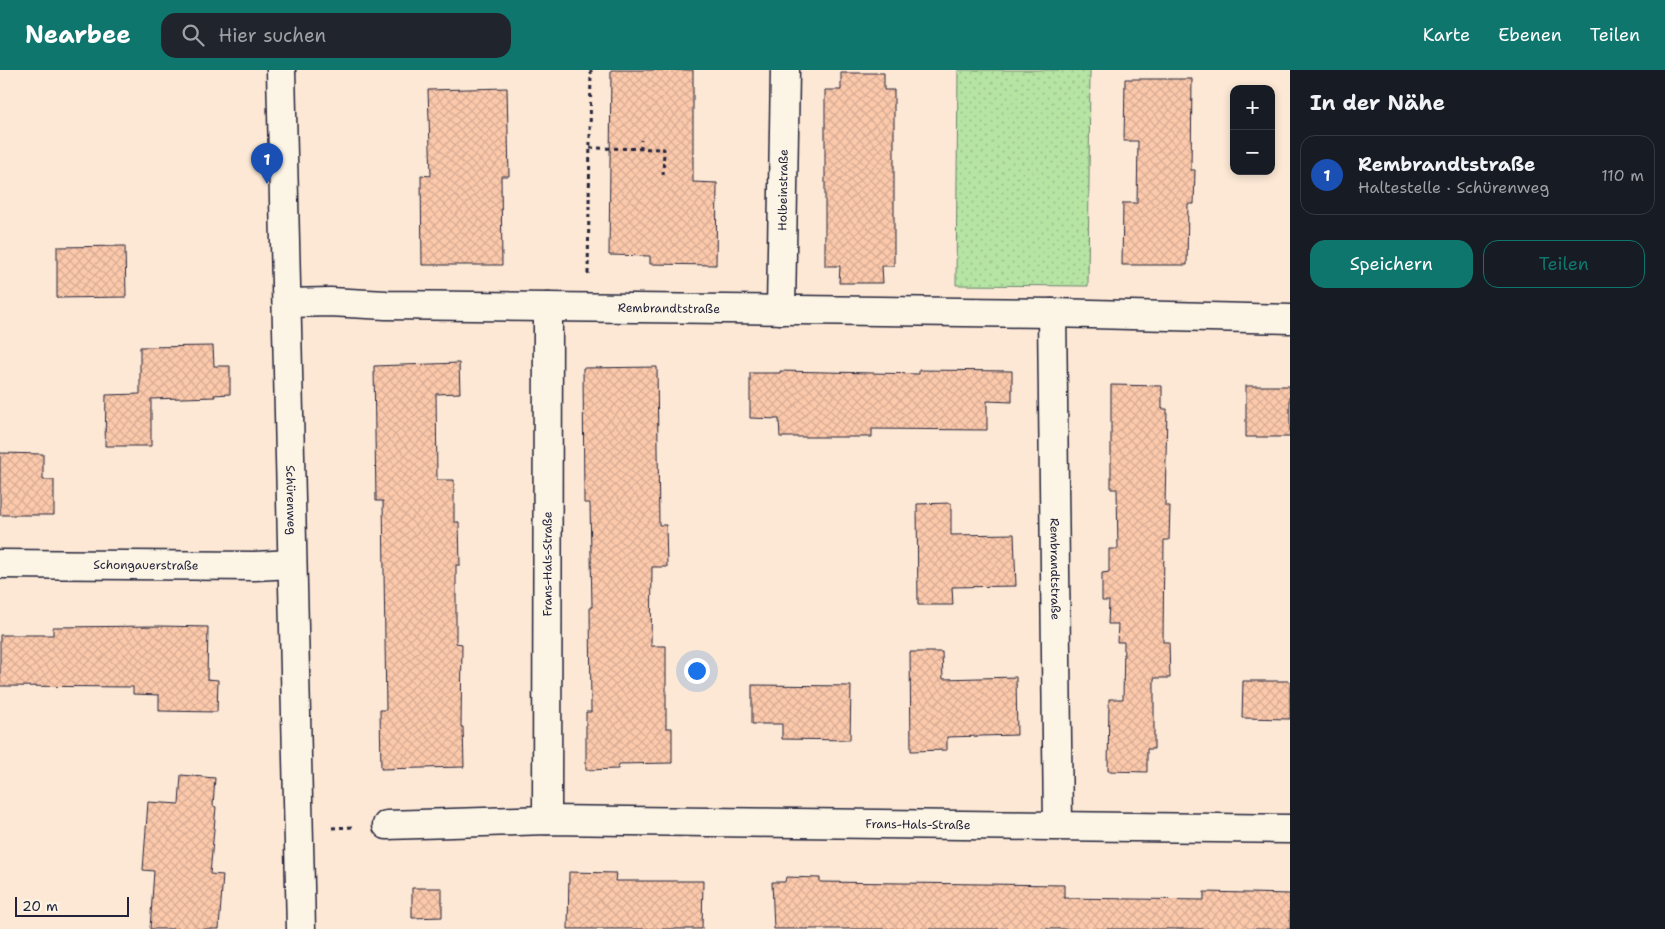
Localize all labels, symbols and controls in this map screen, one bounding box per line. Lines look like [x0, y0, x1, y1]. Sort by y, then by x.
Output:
search box [161, 13, 511, 58]
text: Nearbee [25, 19, 131, 51]
icon: search [179, 21, 207, 49]
text: Hier suchen [219, 23, 326, 48]
text: Karte [1423, 23, 1470, 47]
text: Ebenen [1498, 23, 1562, 47]
text: Teilen [1590, 23, 1640, 47]
map controls [1230, 85, 1275, 175]
button: + [1230, 85, 1275, 130]
text: In der Nähe [1310, 89, 1445, 117]
button: − [1230, 130, 1275, 175]
pin: 1 [251, 143, 283, 184]
street label: Holbeinstraße [774, 149, 792, 231]
text: Rembrandtstraße [1358, 152, 1535, 177]
text: 1 [1323, 165, 1331, 186]
text: 110 m [1601, 165, 1644, 186]
text: Haltestelle · Schürenweg [1358, 177, 1549, 198]
button: Speichern [1310, 240, 1473, 288]
button: Teilen [1483, 240, 1645, 288]
street label: Rembrandtstraße [618, 300, 720, 317]
street label: Schürenweg [282, 465, 300, 535]
street label: Frans-Hals-Straße [539, 511, 556, 617]
street label: Rembrandtstraße [1046, 518, 1064, 620]
street label: Schongauerstraße [93, 557, 199, 574]
your location [684, 658, 710, 684]
street label: Frans-Hals-Straße [865, 816, 971, 833]
scale bar [15, 894, 129, 917]
text: 20 m [22, 897, 58, 915]

